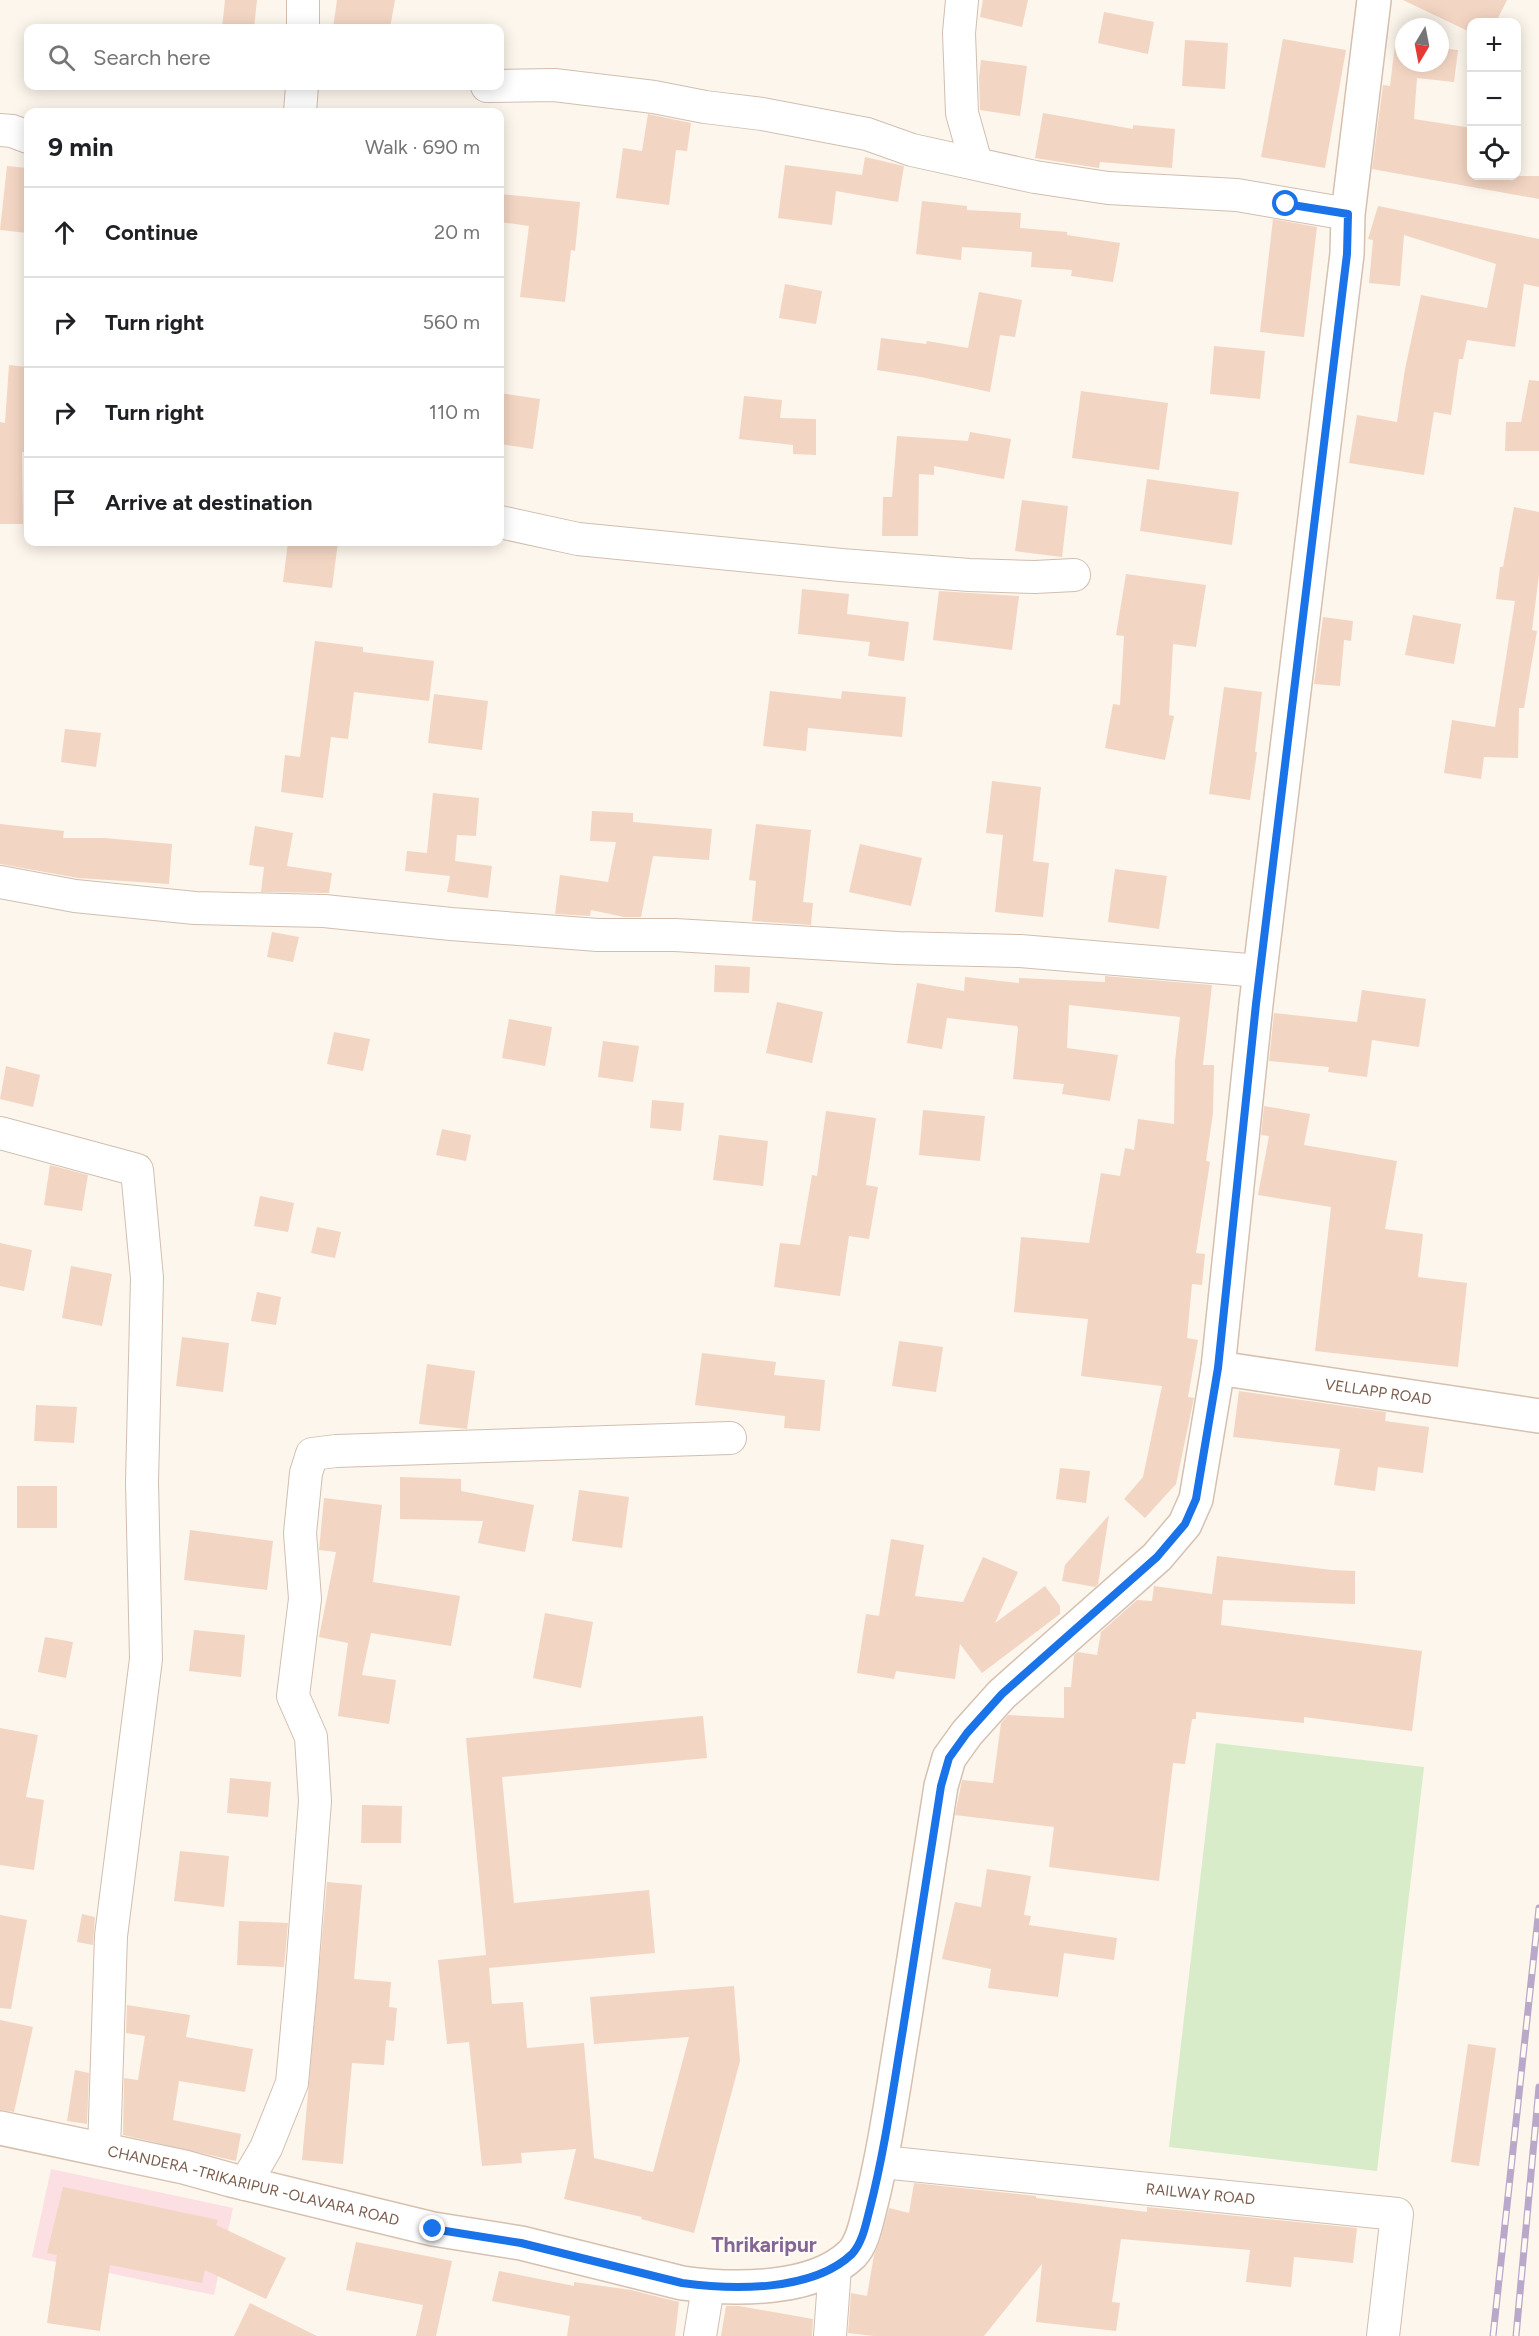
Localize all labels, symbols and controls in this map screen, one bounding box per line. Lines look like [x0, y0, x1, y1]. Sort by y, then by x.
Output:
north arrow [1395, 18, 1449, 72]
map controls [1467, 18, 1521, 180]
button: + [1467, 18, 1521, 72]
search box [24, 24, 504, 90]
icon: search [45, 41, 78, 74]
text: Search here [93, 44, 211, 71]
button: − [1467, 72, 1521, 126]
button: locate [1467, 126, 1521, 180]
text: 9 min [48, 131, 114, 163]
text: Walk · 690 m [365, 135, 480, 159]
route start [1272, 190, 1298, 216]
icon: ahead [48, 216, 81, 249]
text: Continue [105, 219, 198, 246]
text: 20 m [434, 220, 480, 244]
icon: right [48, 306, 81, 339]
text: Turn right [105, 309, 204, 336]
text: 560 m [422, 310, 480, 334]
icon: right [48, 396, 81, 429]
text: Turn right [105, 399, 204, 426]
text: 110 m [429, 400, 480, 424]
icon: arrive [48, 486, 81, 519]
text: Arrive at destination [105, 489, 313, 516]
street label: VELLAPP ROAD [1324, 1375, 1433, 1409]
street label: CHANDERA -TRIKARIPUR -OLAVARA ROAD [106, 2142, 401, 2230]
street label: RAILWAY ROAD [1145, 2180, 1256, 2209]
route end [419, 2215, 445, 2241]
district label: Thrikaripur [711, 2232, 817, 2257]

